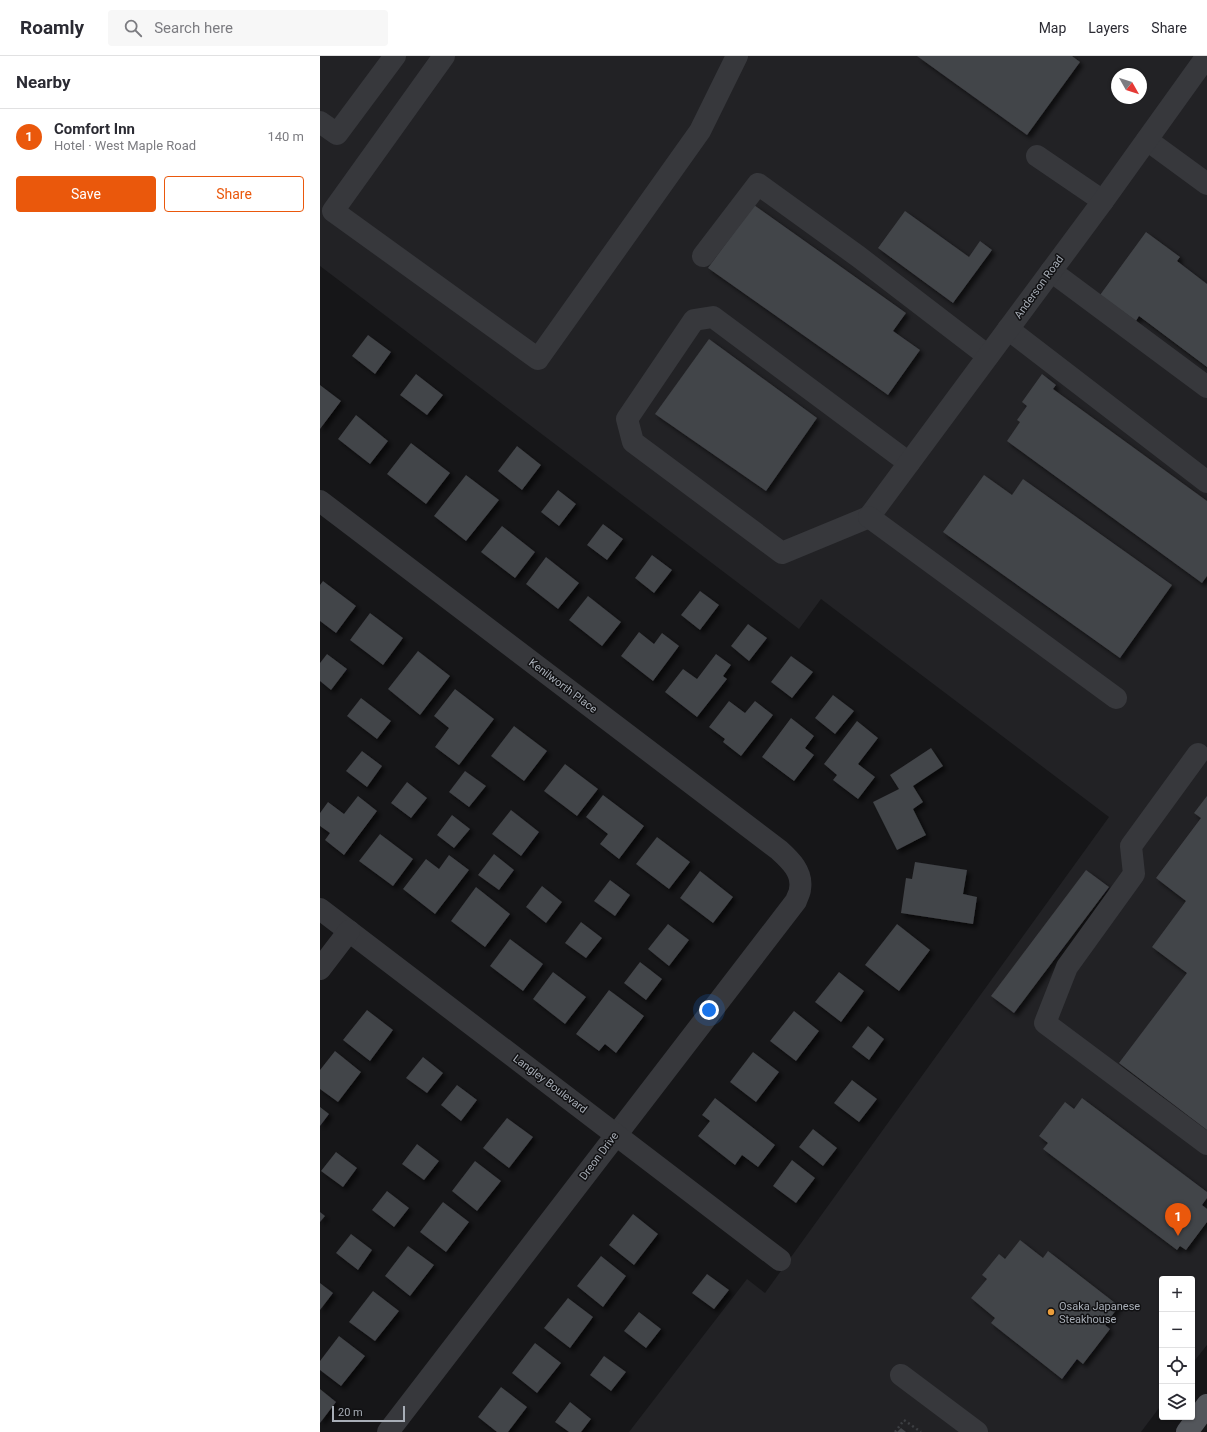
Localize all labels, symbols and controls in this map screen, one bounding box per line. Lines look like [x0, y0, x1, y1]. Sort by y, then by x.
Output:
search box [108, 10, 388, 46]
text: Roamly [20, 16, 84, 39]
icon: search [122, 17, 144, 39]
text: Search here [154, 19, 233, 37]
text: Map [1039, 20, 1066, 36]
text: Layers [1088, 20, 1129, 36]
text: Share [1151, 20, 1187, 36]
north arrow [1111, 68, 1147, 104]
text: Nearby [16, 72, 71, 92]
text: Comfort Inn [54, 120, 135, 138]
text: 1 [25, 129, 33, 144]
text: 140 m [267, 129, 304, 144]
text: Hotel · West Maple Road [54, 138, 196, 153]
button: Save [16, 176, 156, 212]
button: Share [164, 176, 304, 212]
street label: Anderson Road [1012, 253, 1066, 321]
street label: Kenilworth Place [526, 656, 600, 716]
your location [699, 1000, 719, 1020]
street label: Langley Boulevard [510, 1052, 590, 1116]
street label: Dreon Drive [577, 1129, 621, 1182]
pin: 1 [1165, 1203, 1191, 1236]
map controls [1159, 1276, 1195, 1420]
button: + [1159, 1276, 1195, 1312]
place label: Osaka Japanese Steakhouse [1059, 1300, 1140, 1326]
marker: Osaka Japanese Steakhouse [1046, 1307, 1056, 1317]
button: − [1159, 1312, 1195, 1348]
button: locate [1159, 1348, 1195, 1384]
button: layers [1159, 1384, 1195, 1420]
scale bar [332, 1404, 405, 1423]
text: 20 m [338, 1406, 363, 1419]

